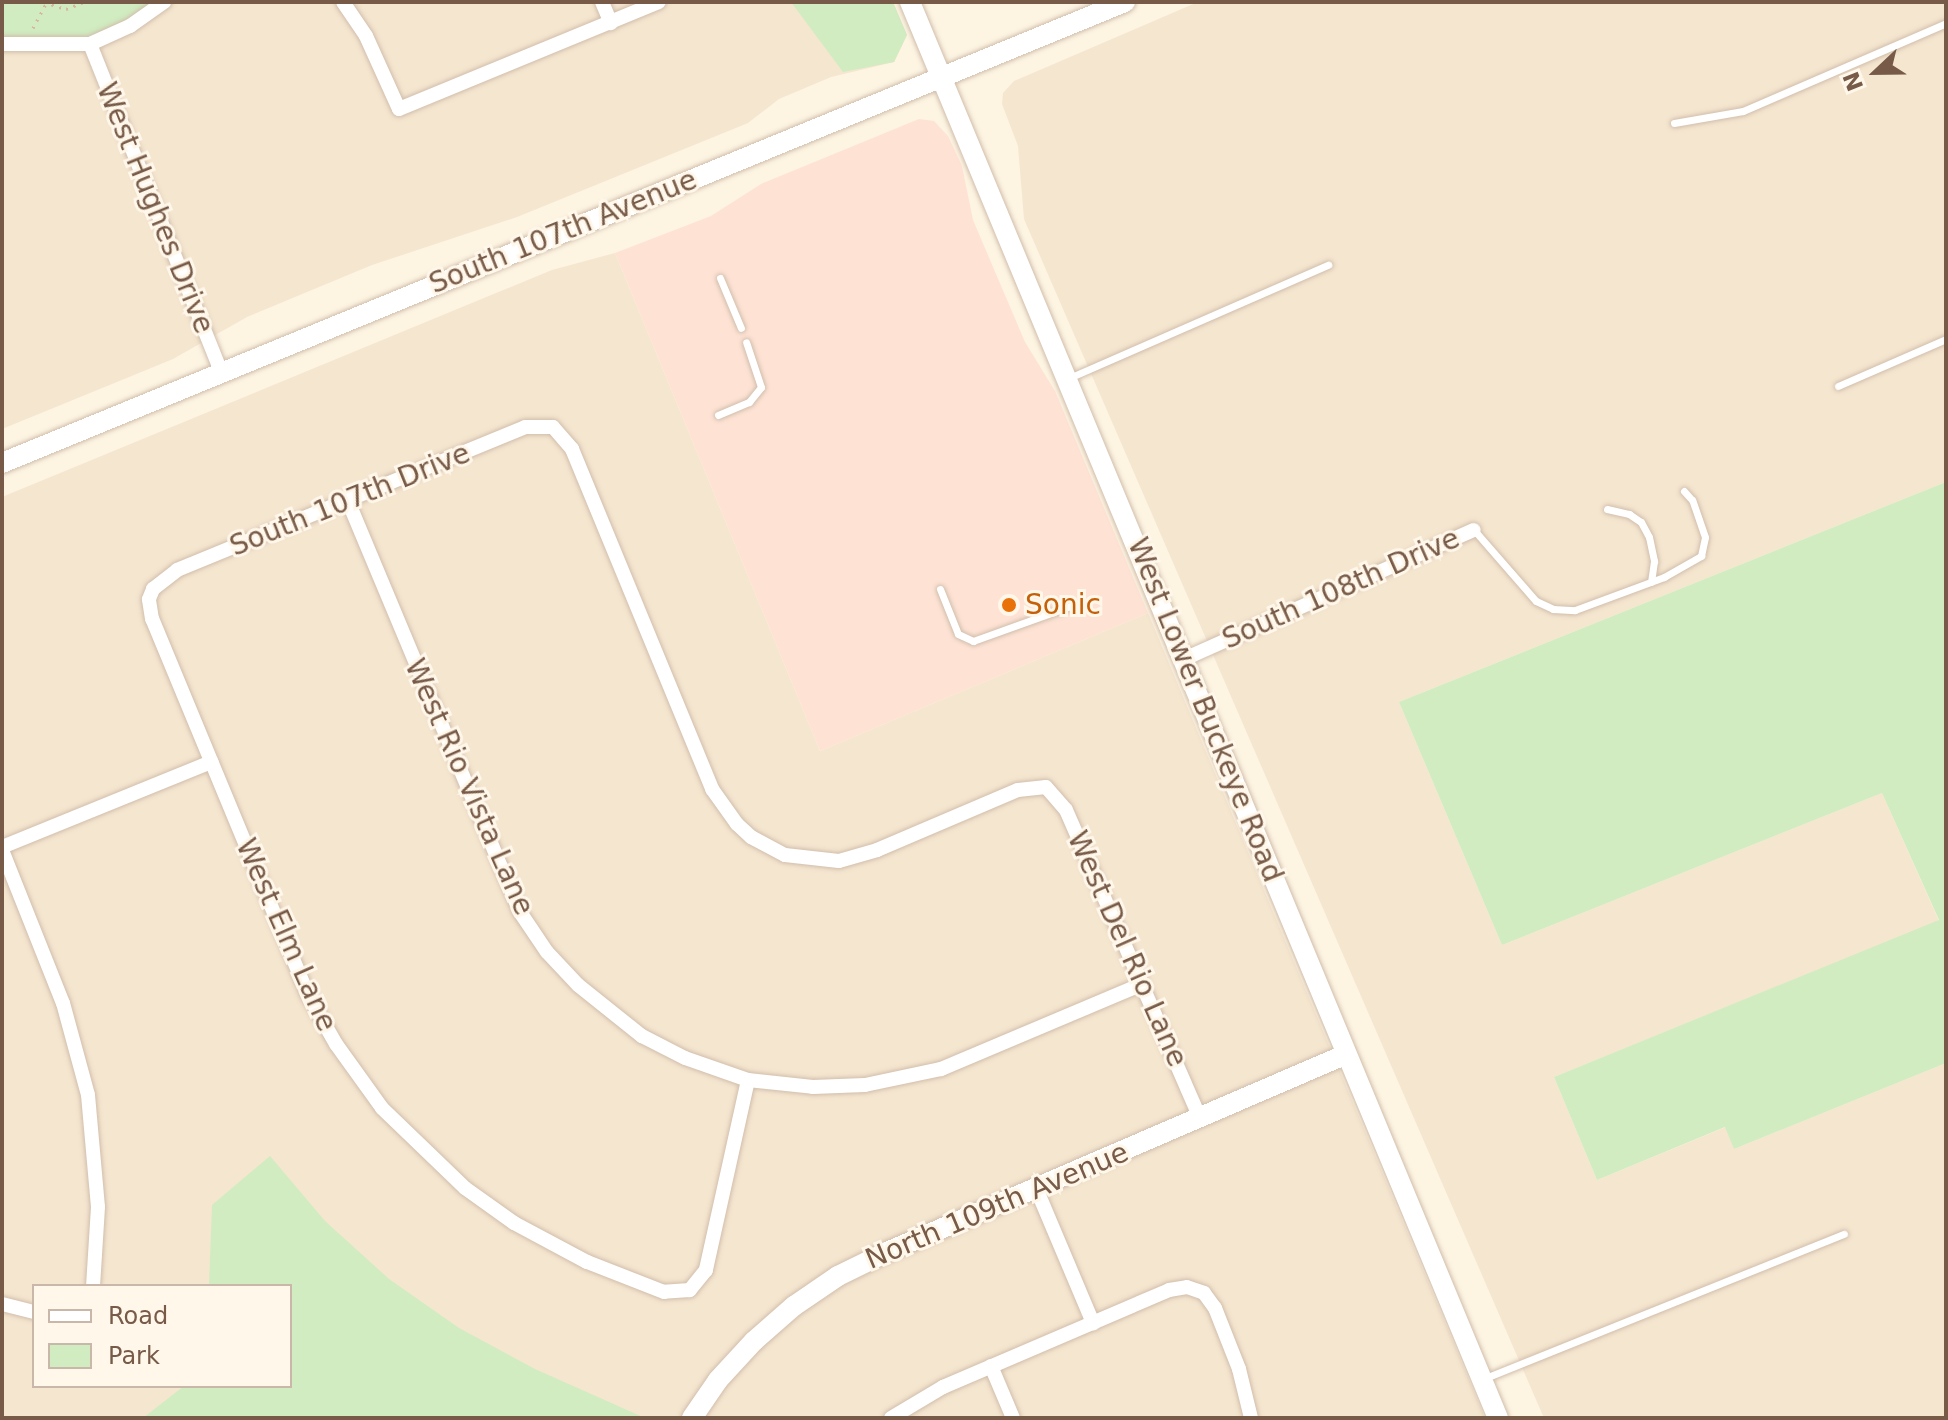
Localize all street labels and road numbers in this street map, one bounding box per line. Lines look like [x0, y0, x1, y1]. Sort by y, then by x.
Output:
street label: West Hughes Drive [89, 78, 221, 338]
street label: South 107th Avenue [424, 163, 702, 301]
street label: South 107th Drive [225, 436, 475, 564]
street label: South 108th Drive [1217, 522, 1465, 656]
street label: West Lower Buckeye Road [1120, 533, 1290, 887]
street label: West Rio Vista Lane [397, 654, 541, 920]
street label: West Del Rio Lane [1060, 826, 1194, 1072]
street label: West Elm Lane [229, 834, 343, 1036]
street label: North 109th Avenue [861, 1135, 1133, 1277]

